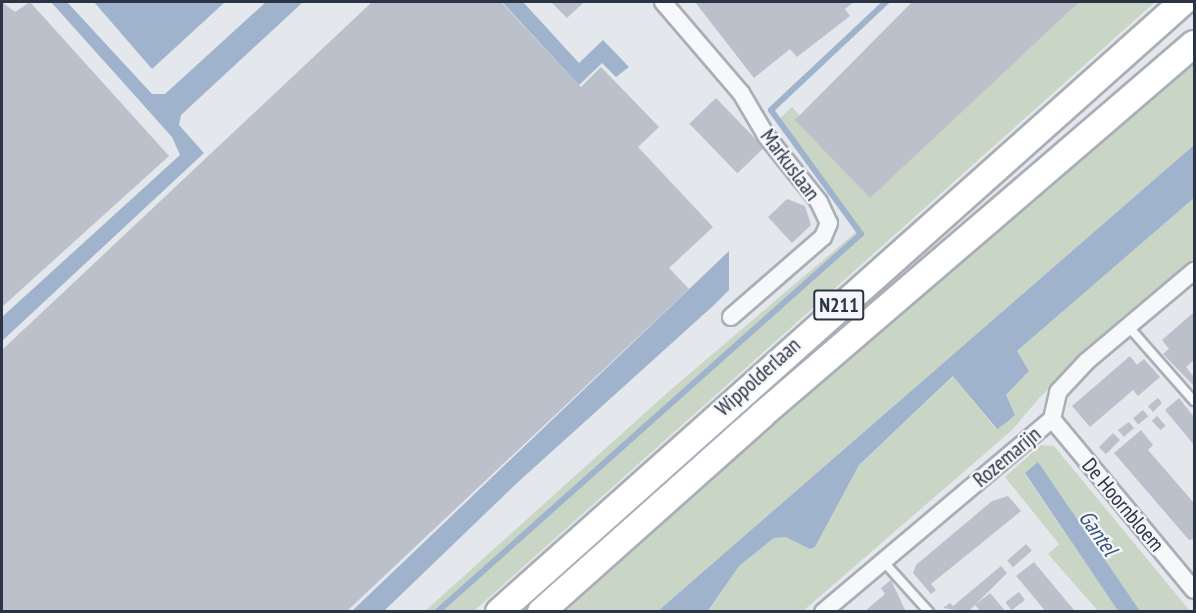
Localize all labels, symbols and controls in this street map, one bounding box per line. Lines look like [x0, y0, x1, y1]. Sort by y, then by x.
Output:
street label: Markuslaan [755, 124, 825, 206]
road number: N211 [812, 288, 866, 322]
street label: Wippolderlaan [710, 332, 806, 422]
street label: Rozemarijn [968, 422, 1046, 492]
street label: De Hoornbloem [1077, 453, 1169, 557]
water label: Gantel [1073, 505, 1123, 561]

